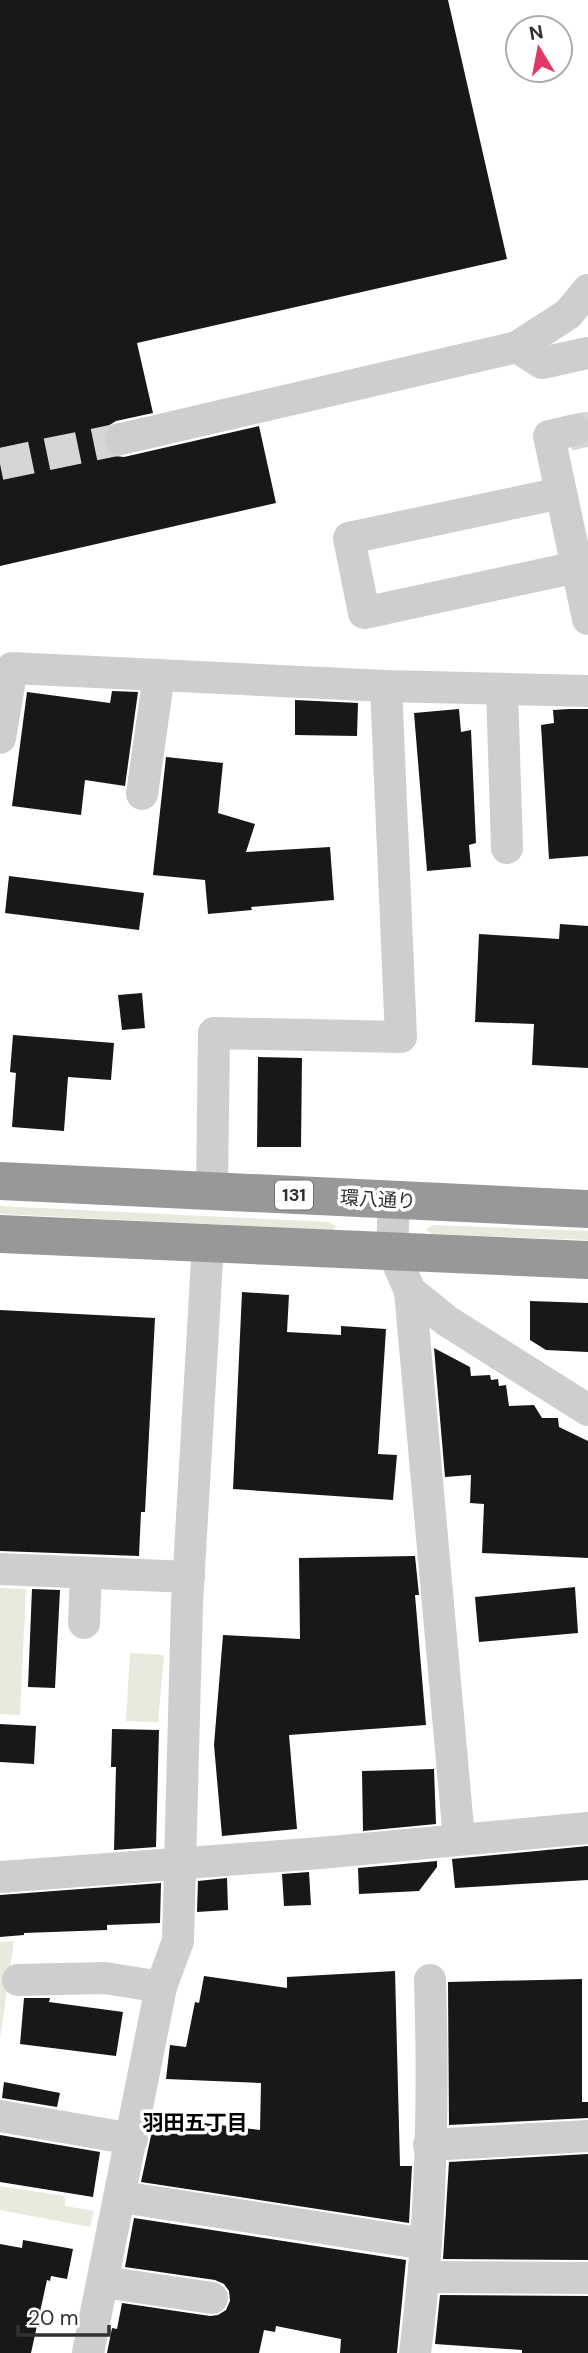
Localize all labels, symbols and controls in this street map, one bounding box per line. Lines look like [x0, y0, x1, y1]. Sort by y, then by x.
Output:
north arrow [504, 14, 574, 84]
text: N [527, 19, 545, 46]
road number: 131 [275, 1180, 313, 1210]
street label: 環八通り [339, 1185, 417, 1214]
district label: 羽田五丁目 [143, 2109, 248, 2137]
scale bar [18, 2294, 108, 2338]
text: 20 m [28, 2304, 79, 2332]

